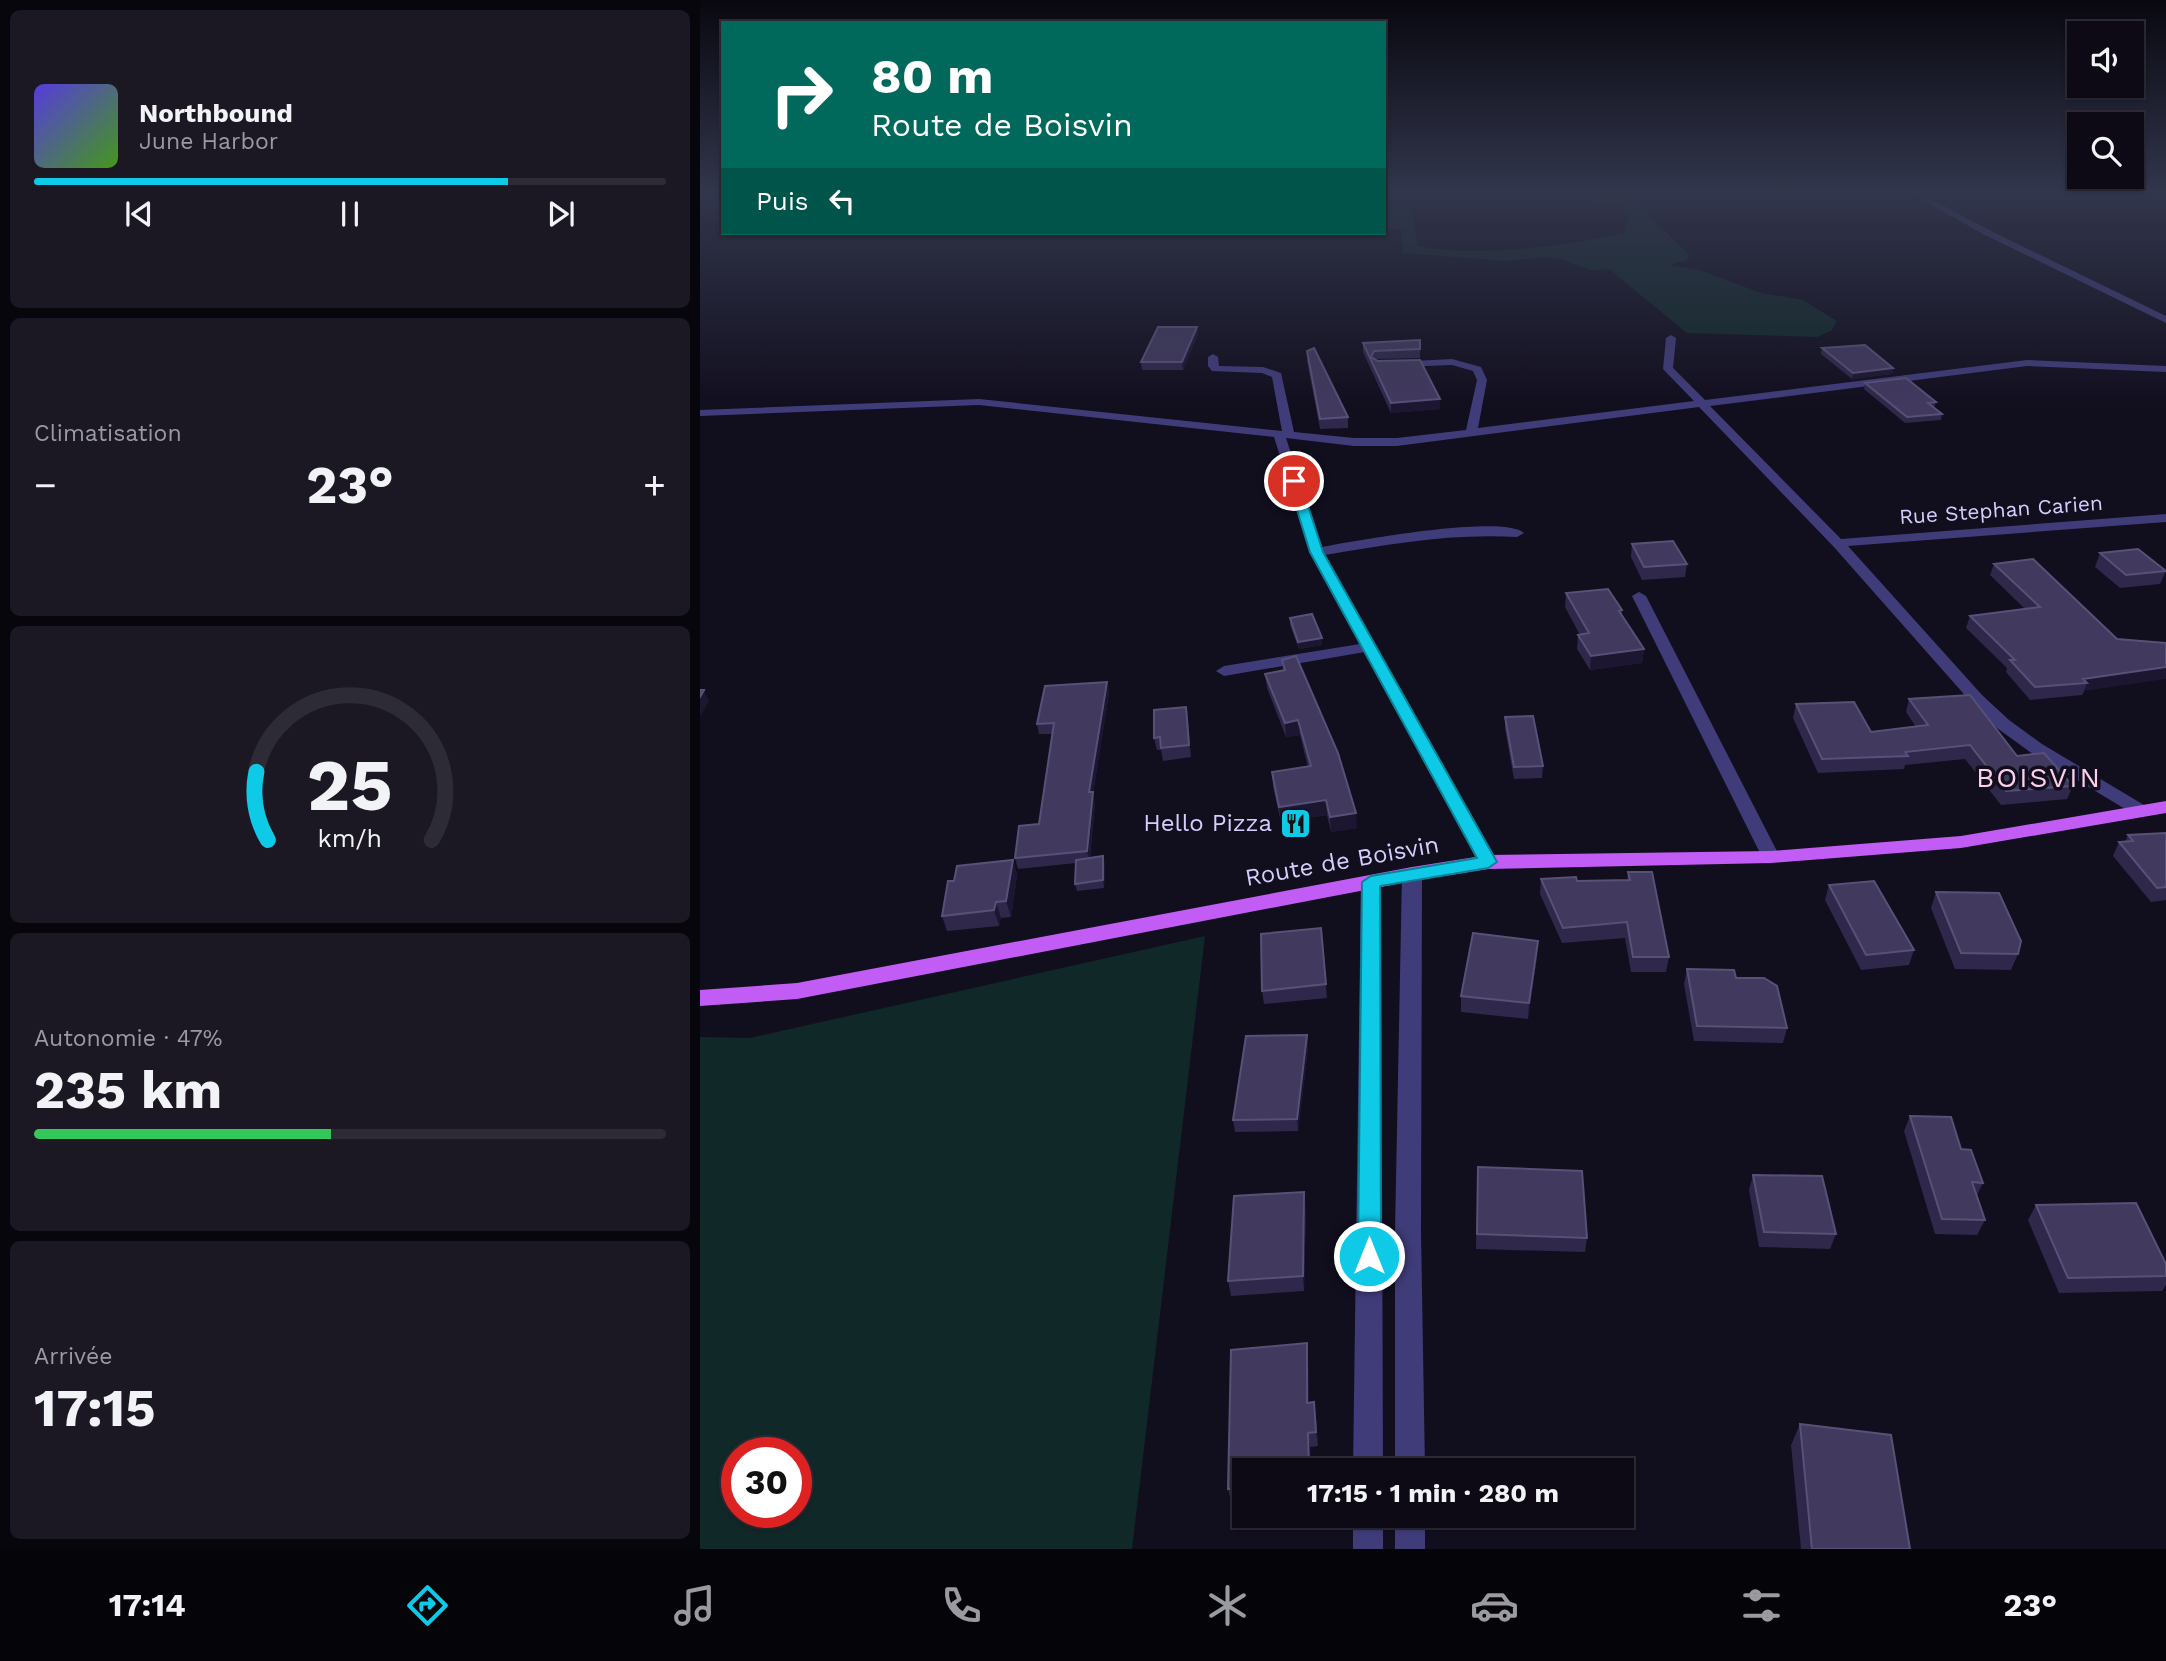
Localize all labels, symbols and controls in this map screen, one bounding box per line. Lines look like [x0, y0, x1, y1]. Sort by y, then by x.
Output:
map controls [2067, 21, 2144, 189]
button: sound [2067, 21, 2144, 98]
text: 80 m [871, 47, 993, 105]
icon: right [756, 49, 847, 140]
text: Northbound [139, 98, 293, 128]
text: Route de Boisvin [871, 106, 1133, 144]
button: search [2067, 112, 2144, 189]
text: June Harbor [139, 128, 278, 155]
icon: left [823, 182, 861, 220]
text: Puis [756, 186, 809, 216]
icon: previous [120, 195, 158, 233]
icon: pause [331, 195, 369, 233]
icon: next [542, 195, 580, 233]
text: Climatisation [34, 420, 182, 447]
pin [1264, 451, 1324, 511]
text: 23° [306, 455, 394, 516]
icon: arrive [1275, 462, 1313, 500]
text: − [34, 463, 57, 507]
text: + [643, 463, 666, 507]
street label: Rue Stephan Carien [1898, 490, 2104, 529]
text: 25 [307, 743, 393, 829]
district label: BOISVIN [1976, 761, 2102, 794]
restaurant icon: Hello Pizza [1278, 806, 1312, 840]
place label: Hello Pizza [1143, 809, 1272, 837]
text: km/h [318, 824, 382, 853]
street label: Route de Boisvin [1243, 830, 1441, 892]
text: Autonomie · 47% [34, 1025, 222, 1052]
text: 235 km [34, 1060, 222, 1121]
position arrow [1332, 1219, 1406, 1293]
text: Arrivée [34, 1343, 113, 1370]
text: 17:15 [34, 1378, 156, 1439]
speed limit sign: 30 [721, 1437, 812, 1528]
text: 17:15 · 1 min · 280 m [1307, 1478, 1559, 1508]
icon: directions [403, 1581, 452, 1630]
icon: music [670, 1581, 719, 1630]
icon: phone [937, 1581, 986, 1630]
icon: climate [1203, 1581, 1252, 1630]
icon: car [1470, 1581, 1519, 1630]
icon: filters [1737, 1581, 1786, 1630]
text: 17:14 [109, 1586, 186, 1624]
text: 23° [2003, 1586, 2057, 1624]

